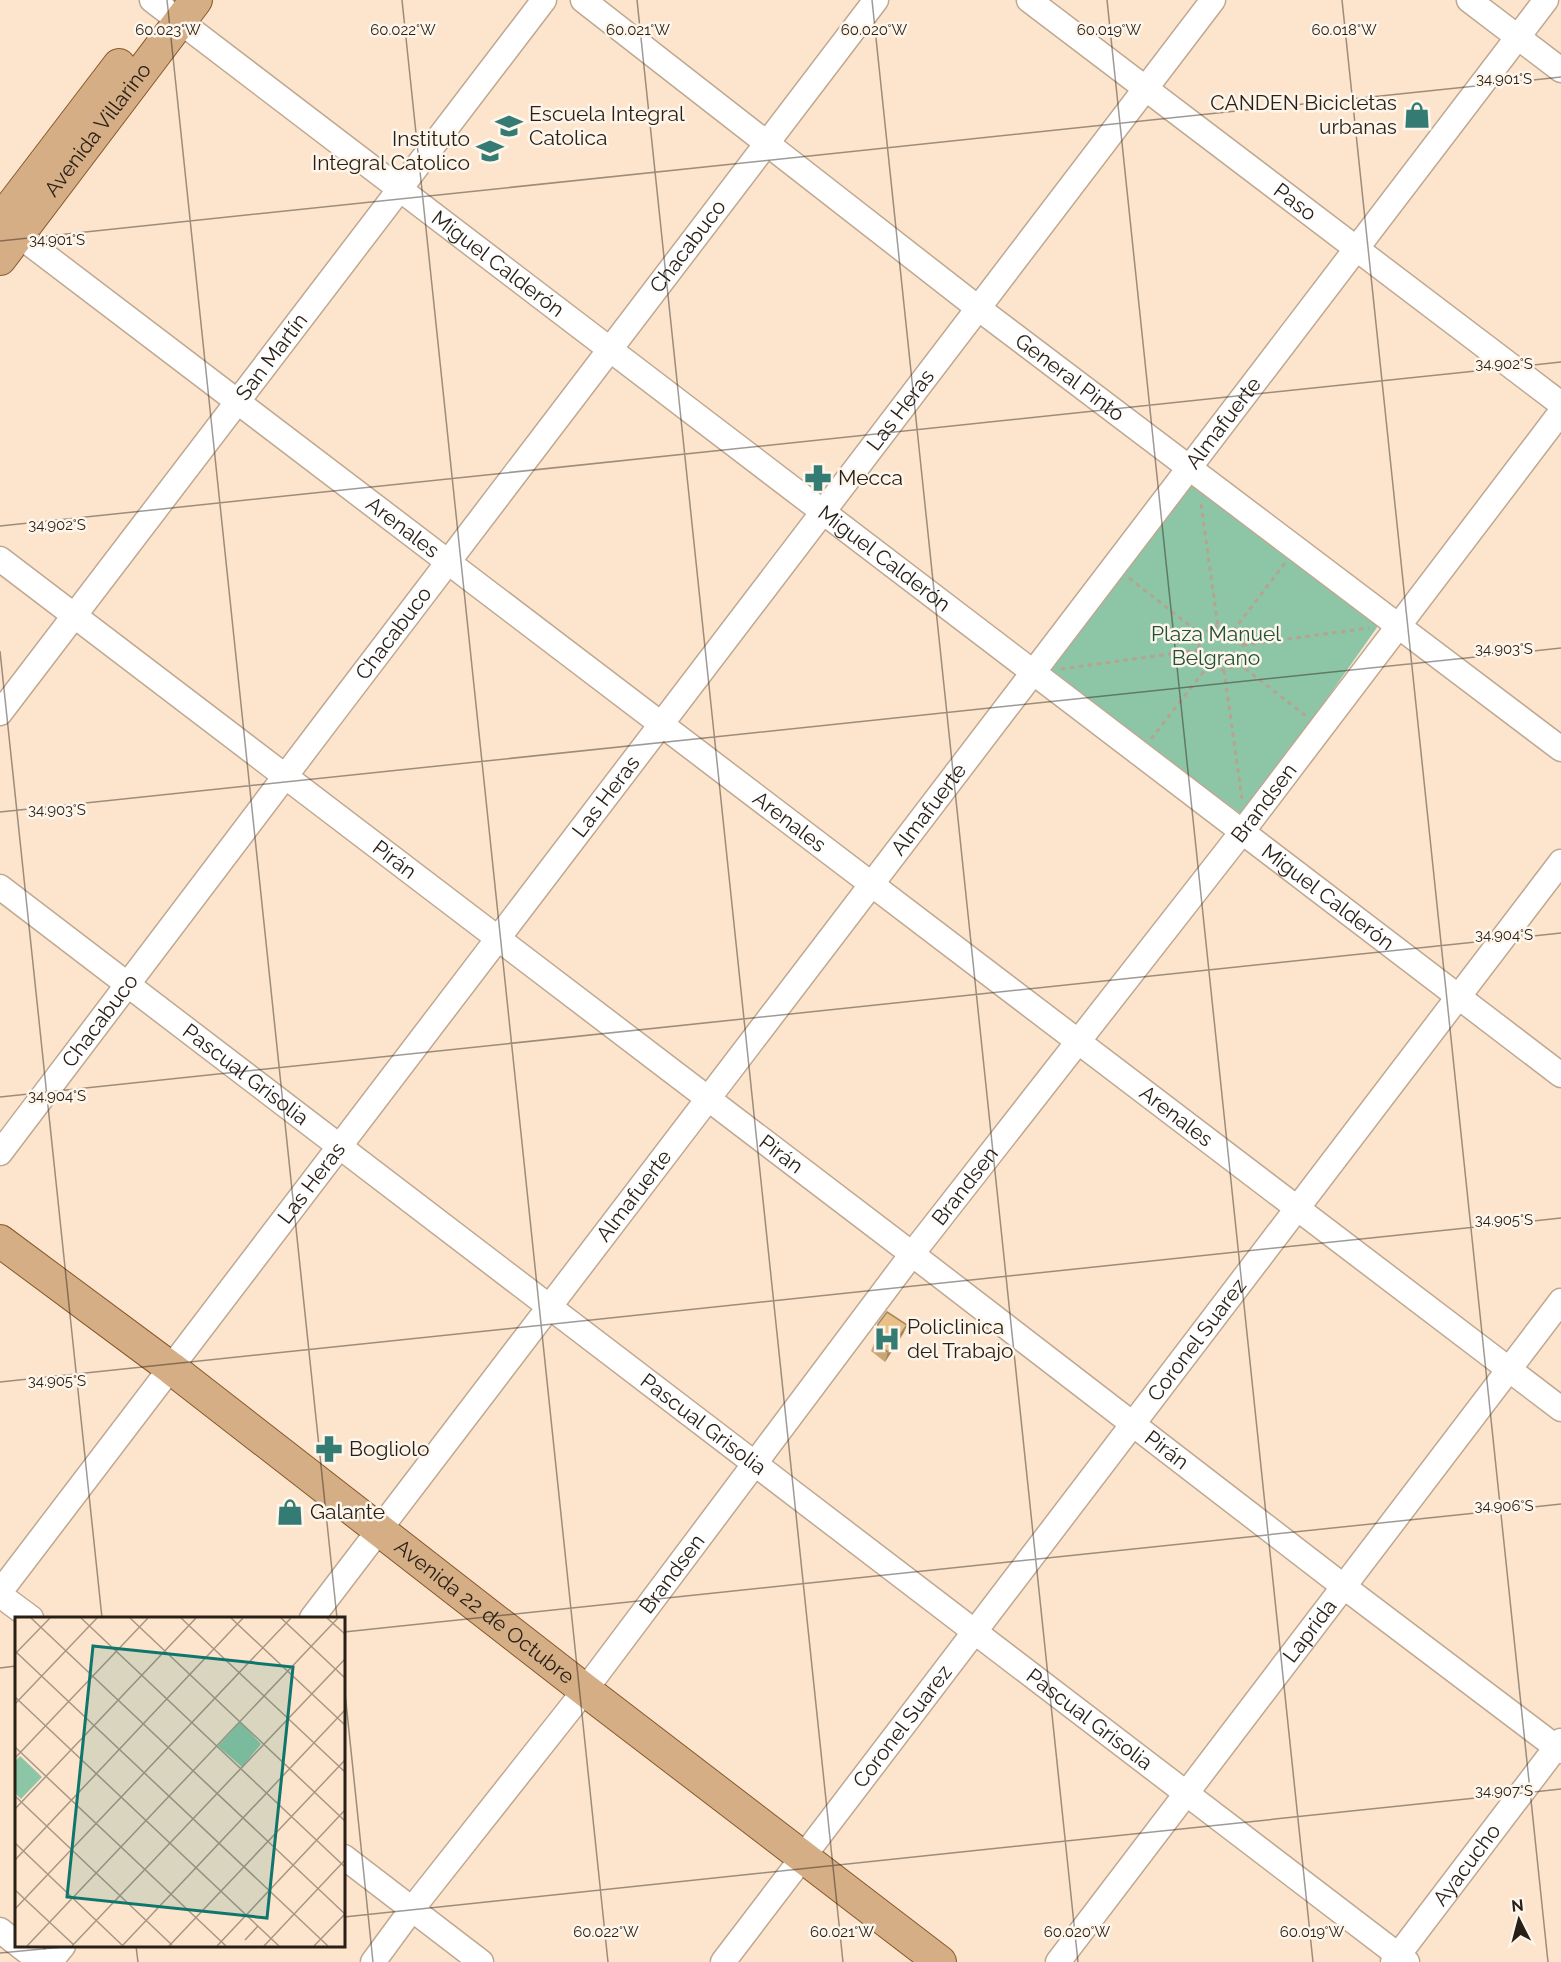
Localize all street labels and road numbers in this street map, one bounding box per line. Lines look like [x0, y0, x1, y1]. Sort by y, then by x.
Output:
street label: Avenida Villarino [39, 58, 156, 201]
street label: Paso [1269, 177, 1322, 226]
street label: Chacabuco [644, 195, 731, 298]
street label: Miguel Calderón [427, 205, 569, 322]
street label: San Martín [230, 308, 312, 405]
street label: General Pinto [1011, 328, 1130, 426]
street label: Las Heras [861, 364, 939, 455]
street label: Almafuerte [1180, 372, 1266, 473]
street label: Arenales [361, 491, 445, 563]
street label: Miguel Calderón [813, 500, 956, 617]
street label: Chacabuco [350, 581, 437, 684]
street label: Las Heras [567, 751, 645, 842]
street label: Almafuerte [885, 758, 971, 860]
street label: Brandsen [1226, 758, 1302, 847]
street label: Arenales [748, 786, 831, 857]
street label: Pirán [368, 835, 422, 884]
street label: Miguel Calderón [1257, 838, 1399, 955]
street label: Chacabuco [56, 969, 143, 1072]
street label: Pascual Grisolia [178, 1018, 314, 1130]
street label: Arenales [1135, 1080, 1218, 1152]
street label: Pirán [754, 1129, 808, 1179]
street label: Las Heras [272, 1137, 350, 1229]
street label: Brandsen [926, 1142, 1003, 1230]
street label: Almafuerte [591, 1145, 677, 1246]
street label: Coronel Suarez [1142, 1273, 1251, 1406]
street label: Pascual Grisolia [636, 1368, 771, 1480]
street label: Pirán [1140, 1425, 1194, 1474]
street label: Brandsen [634, 1529, 710, 1618]
street label: Avenida 22 de Octubre [390, 1534, 579, 1689]
street label: Laprida [1277, 1594, 1342, 1667]
street label: Coronel Suarez [847, 1660, 957, 1793]
street label: Pascual Grisolia [1022, 1663, 1158, 1775]
street label: Ayacucho [1427, 1819, 1506, 1910]

